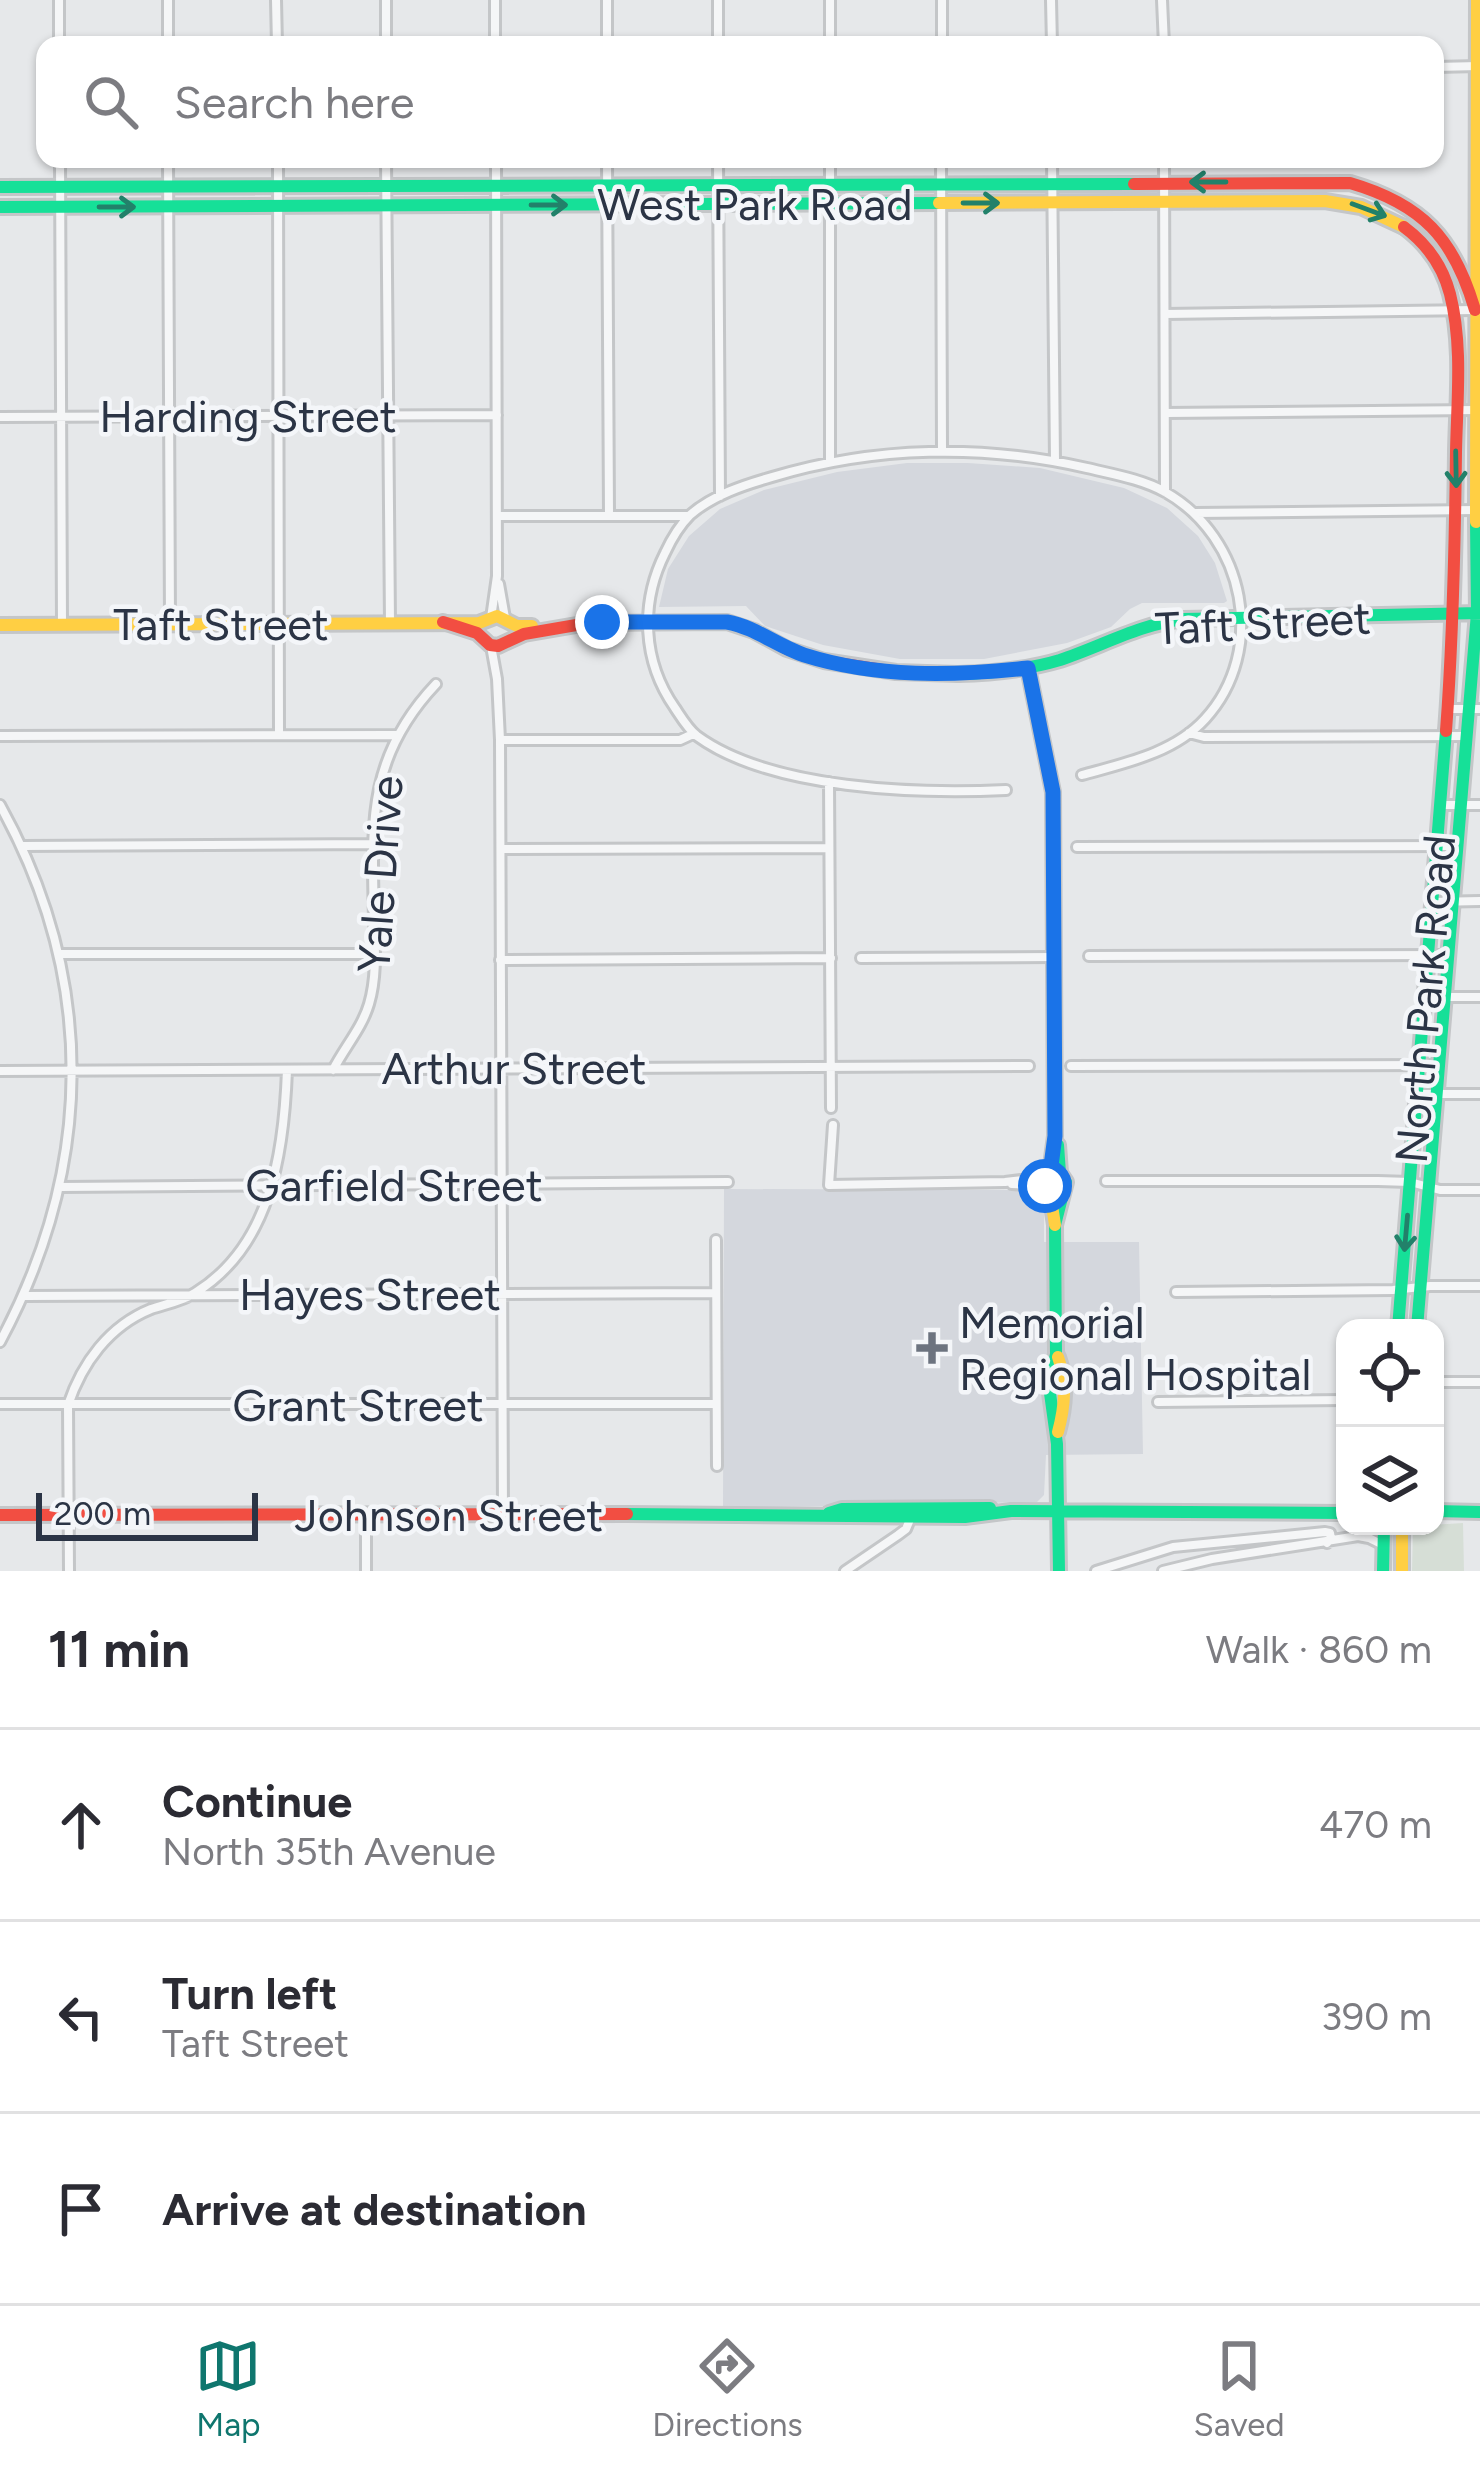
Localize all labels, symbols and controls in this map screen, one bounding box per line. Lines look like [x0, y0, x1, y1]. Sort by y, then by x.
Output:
search box [36, 36, 1444, 168]
icon: search [78, 69, 144, 135]
text: Search here [174, 75, 414, 129]
one-way arrow [1189, 171, 1228, 193]
street label: West Park Road [597, 177, 913, 231]
one-way arrow [961, 191, 1000, 214]
one-way arrow [529, 194, 568, 216]
one-way arrow [97, 196, 136, 218]
one-way arrow [1350, 201, 1387, 223]
street label: Harding Street [99, 389, 397, 443]
one-way arrow [1445, 449, 1467, 488]
street label: Taft Street [1154, 590, 1372, 656]
route end [575, 595, 629, 649]
street label: Taft Street [113, 597, 329, 651]
street label: Yale Drive [346, 774, 414, 974]
street label: North Park Road [1384, 832, 1466, 1166]
street label: Arthur Street [381, 1041, 647, 1095]
street label: Garfield Street [245, 1158, 543, 1212]
route start [1018, 1159, 1072, 1213]
one-way arrow [1394, 1213, 1417, 1252]
street label: Hayes Street [239, 1267, 501, 1321]
place label: Memorial Regional Hospital [959, 1295, 1311, 1401]
map controls [1336, 1319, 1444, 1535]
button: locate [1336, 1319, 1444, 1427]
marker: Memorial Regional Hospital [916, 1332, 948, 1364]
street label: Grant Street [232, 1378, 484, 1432]
button: layers [1336, 1427, 1444, 1535]
scale bar [36, 1487, 258, 1540]
street label: Johnson Street [295, 1488, 603, 1542]
text: 200 m [54, 1494, 151, 1533]
text: 11 min [48, 1619, 190, 1680]
text: Walk · 860 m [1206, 1626, 1432, 1673]
text: Continue [162, 1774, 352, 1828]
icon: ahead [48, 1792, 114, 1858]
text: 470 m [1319, 1801, 1432, 1848]
text: North 35th Avenue [162, 1828, 496, 1875]
text: Turn left [162, 1966, 337, 2020]
icon: left [48, 1984, 114, 2050]
text: 390 m [1321, 1993, 1432, 2040]
text: Taft Street [162, 2020, 349, 2067]
icon: arrive [48, 2176, 114, 2242]
text: Arrive at destination [162, 2182, 586, 2236]
tab: Map [195, 2333, 261, 2444]
tab: Directions [652, 2333, 803, 2444]
tab: Saved [1194, 2333, 1285, 2444]

